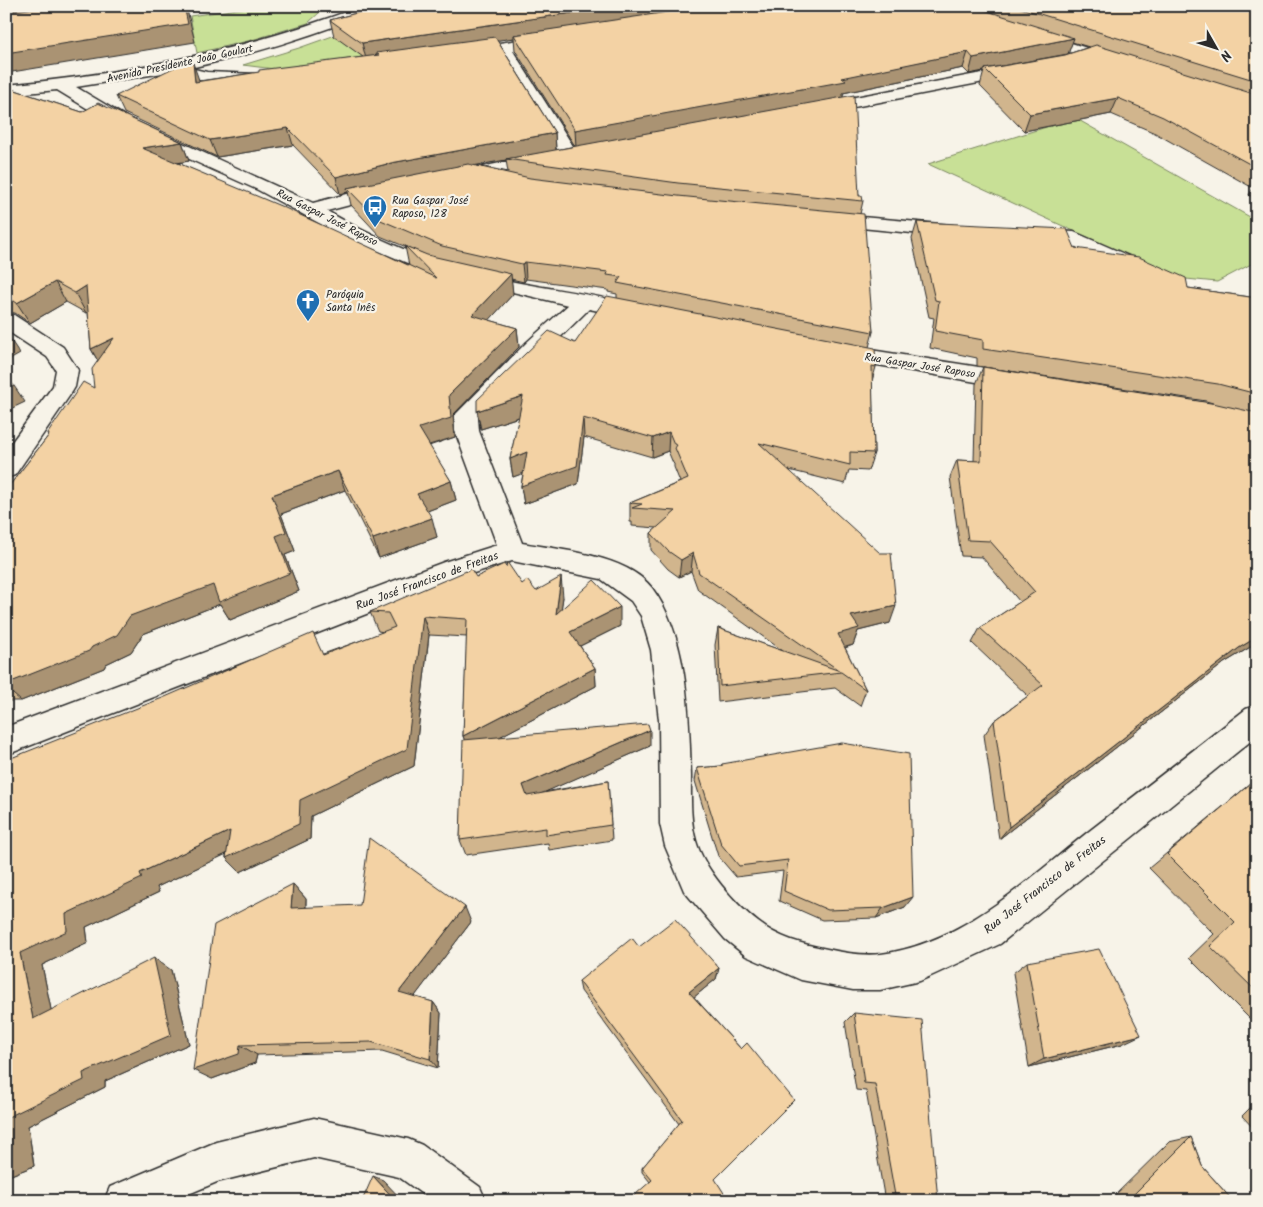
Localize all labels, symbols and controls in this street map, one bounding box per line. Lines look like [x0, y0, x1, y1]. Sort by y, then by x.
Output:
north arrow [1190, 22, 1240, 72]
street label: Avenida Presidente João Goulart [105, 40, 256, 88]
text: N [1214, 45, 1237, 66]
street label: Rua Gaspar José Raposo [273, 185, 381, 251]
place label: Rua Gaspar José Raposo, 128 [392, 192, 469, 223]
bus stop icon: Rua Gaspar José Raposo, 128 [362, 194, 388, 228]
place label: Paróquia Santa Inês [326, 286, 376, 317]
church icon: Paróquia Santa Inês [295, 288, 321, 322]
street label: Rua Gaspar José Raposo [863, 348, 977, 384]
street label: Rua José Francisco de Freitas [353, 546, 501, 616]
street label: Rua José Francisco de Freitas [980, 831, 1110, 939]

